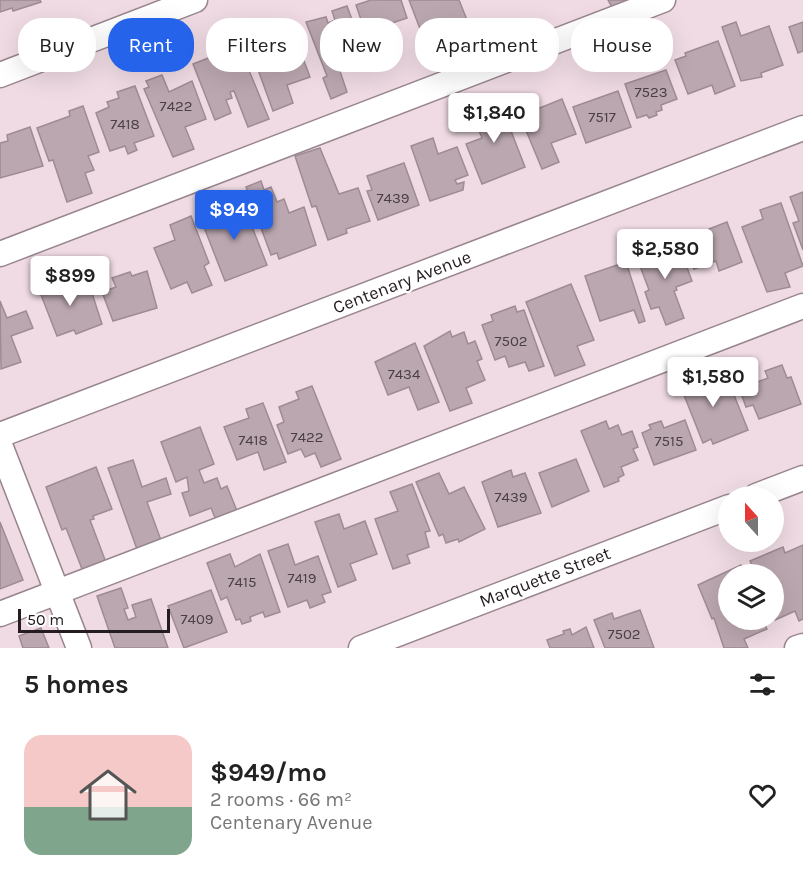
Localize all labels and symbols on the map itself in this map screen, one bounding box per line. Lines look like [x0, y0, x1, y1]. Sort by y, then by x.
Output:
house number: 7523 [634, 83, 668, 101]
pin: $1,840 [445, 93, 543, 144]
house number: 7422 [160, 97, 192, 115]
house number: 7517 [588, 108, 616, 126]
house number: 7418 [110, 115, 140, 133]
house number: 7439 [377, 189, 409, 207]
pin: $949 [198, 190, 270, 241]
pin: $2,580 [616, 229, 714, 280]
street label: Centenary Avenue [330, 246, 474, 318]
pin: $899 [34, 256, 106, 307]
house number: 7502 [494, 332, 528, 350]
pin: $1,580 [664, 357, 762, 408]
house number: 7434 [388, 365, 421, 383]
house number: 7422 [291, 428, 323, 446]
house number: 7418 [238, 431, 268, 449]
house number: 7515 [655, 432, 683, 450]
north arrow [718, 486, 784, 552]
house number: 7439 [495, 488, 527, 506]
street label: Marquette Street [476, 542, 614, 612]
house number: 7419 [287, 569, 317, 587]
house number: 7415 [228, 573, 256, 591]
scale bar [18, 606, 170, 634]
house number: 7409 [180, 610, 214, 628]
house number: 7502 [607, 625, 641, 643]

